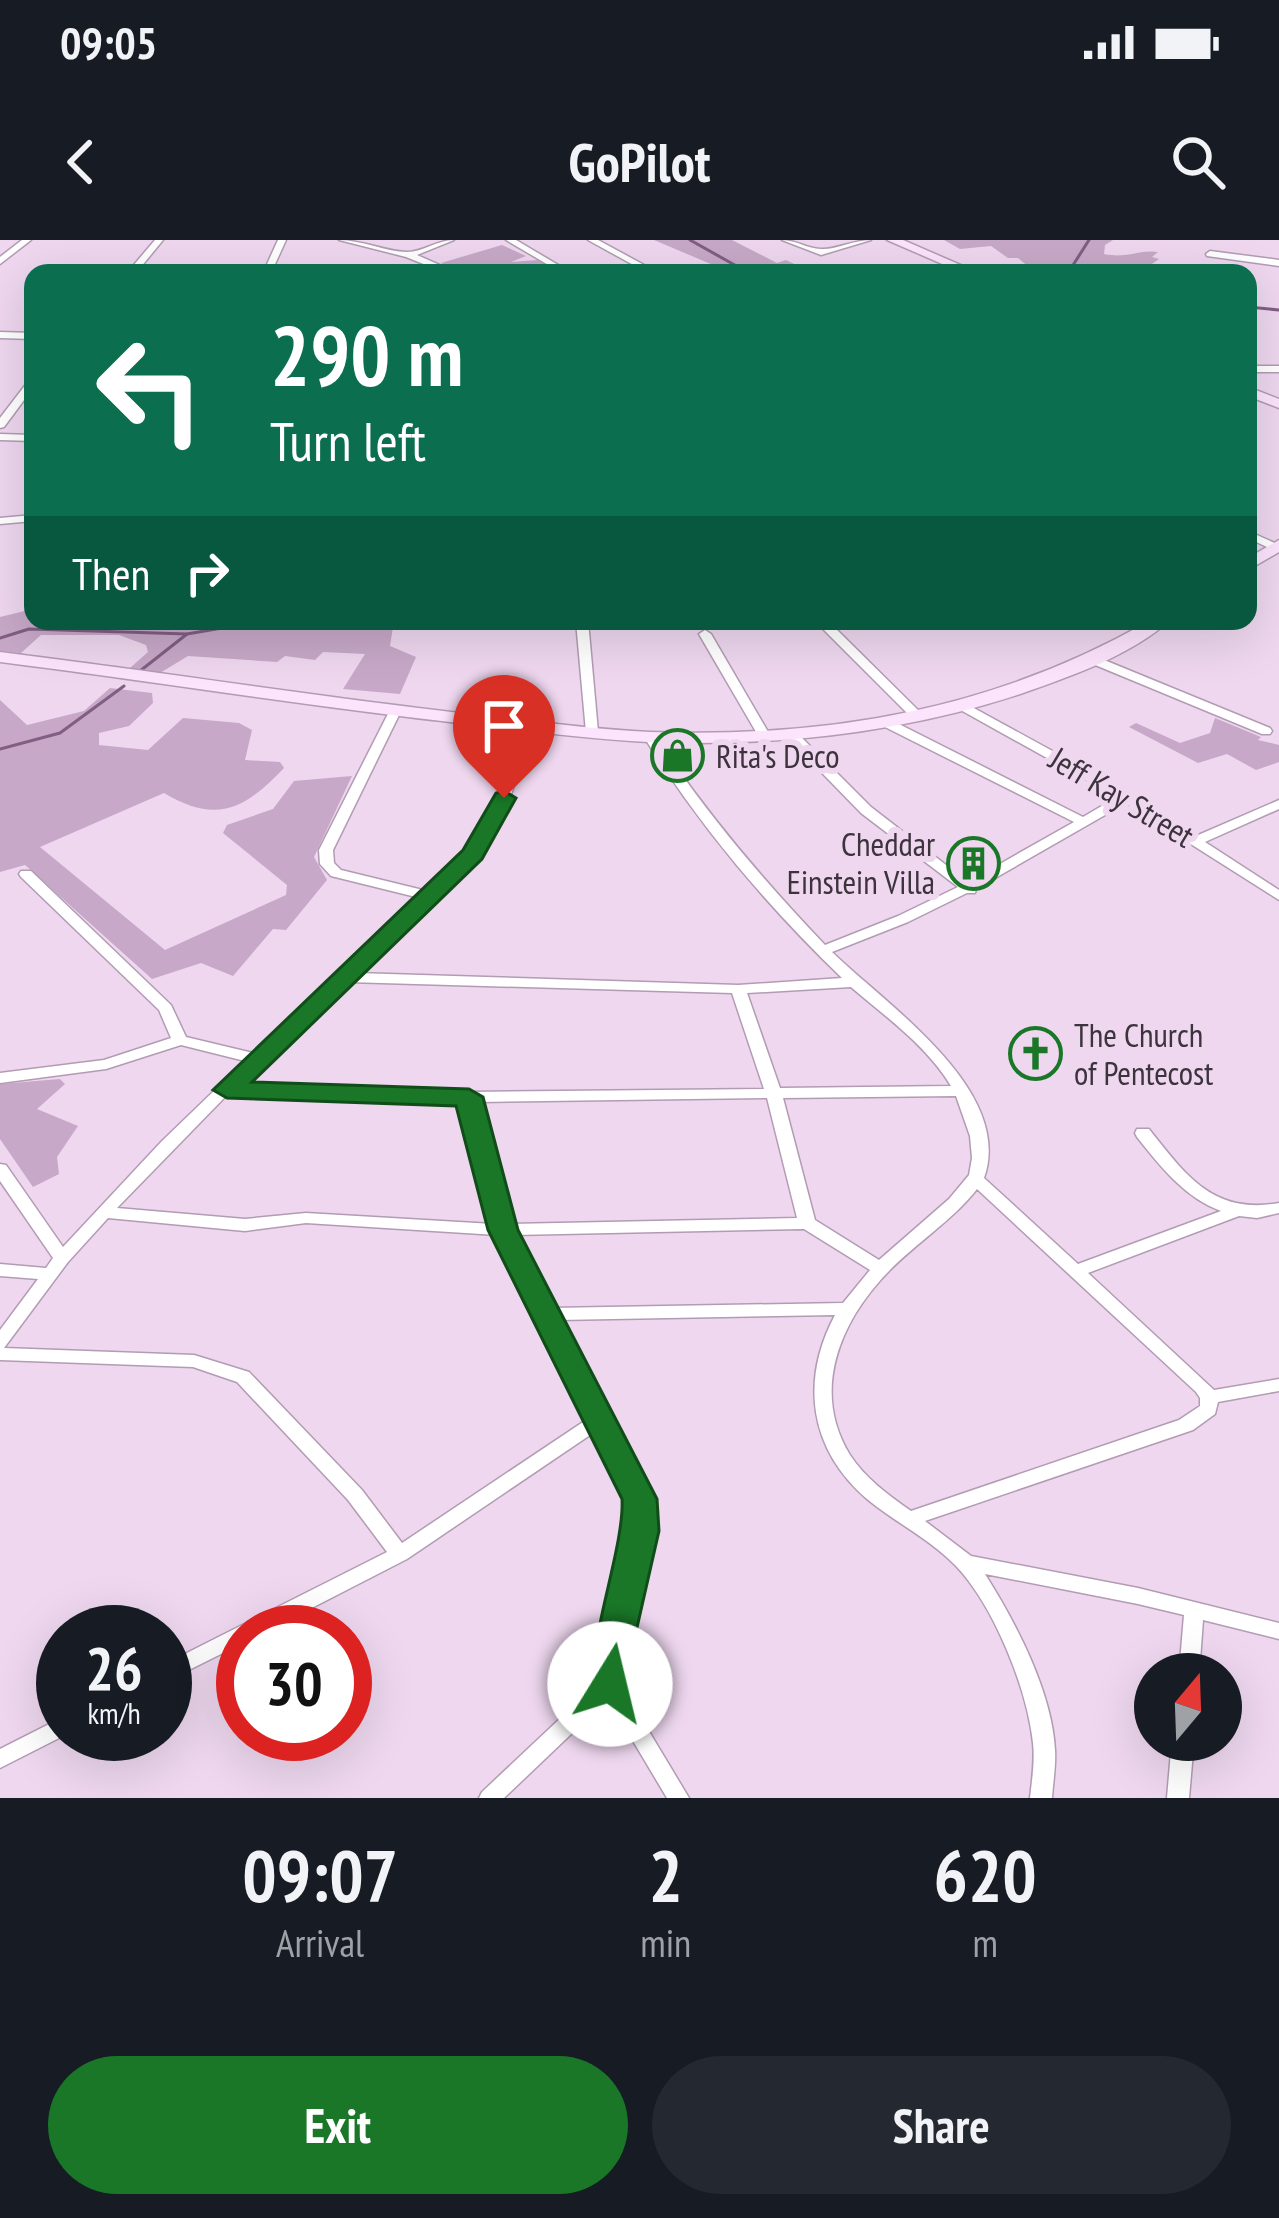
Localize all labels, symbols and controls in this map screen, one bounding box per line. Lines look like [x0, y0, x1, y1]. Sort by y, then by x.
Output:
text: 09:05 [60, 13, 157, 71]
text: GoPilot [569, 127, 710, 197]
icon: back [48, 129, 114, 195]
icon: search [1165, 129, 1231, 195]
text: 290 m [270, 300, 463, 409]
icon: left [72, 312, 228, 468]
text: Turn left [270, 406, 426, 476]
icon: right [174, 540, 240, 606]
text: Then [72, 544, 150, 602]
pin [453, 675, 555, 798]
icon: arrive [471, 693, 537, 759]
shop icon: Rita's Deco [649, 728, 705, 784]
place label: Rita's Deco [716, 734, 839, 777]
street label: Jeff Kay Street [1041, 736, 1202, 856]
place label: Cheddar Einstein Villa [787, 822, 935, 903]
building icon: Cheddar Einstein Villa [946, 835, 1002, 891]
place label: The Church of Pentecost [1074, 1013, 1213, 1094]
church icon: The Church of Pentecost [1007, 1026, 1063, 1082]
speed limit sign: 30 [216, 1605, 372, 1761]
position arrow [547, 1621, 673, 1747]
text: 26 [85, 1629, 143, 1707]
north arrow [1134, 1653, 1242, 1761]
map controls [1134, 1653, 1242, 1761]
text: km/h [87, 1693, 141, 1732]
text: 09:07 [242, 1828, 398, 1921]
text: 2 [649, 1828, 683, 1921]
text: 620 [933, 1828, 1037, 1921]
text: Arrival [276, 1917, 364, 1968]
text: min [640, 1917, 691, 1968]
text: m [972, 1917, 998, 1968]
button: Exit [48, 2056, 628, 2194]
button: Share [652, 2056, 1231, 2194]

